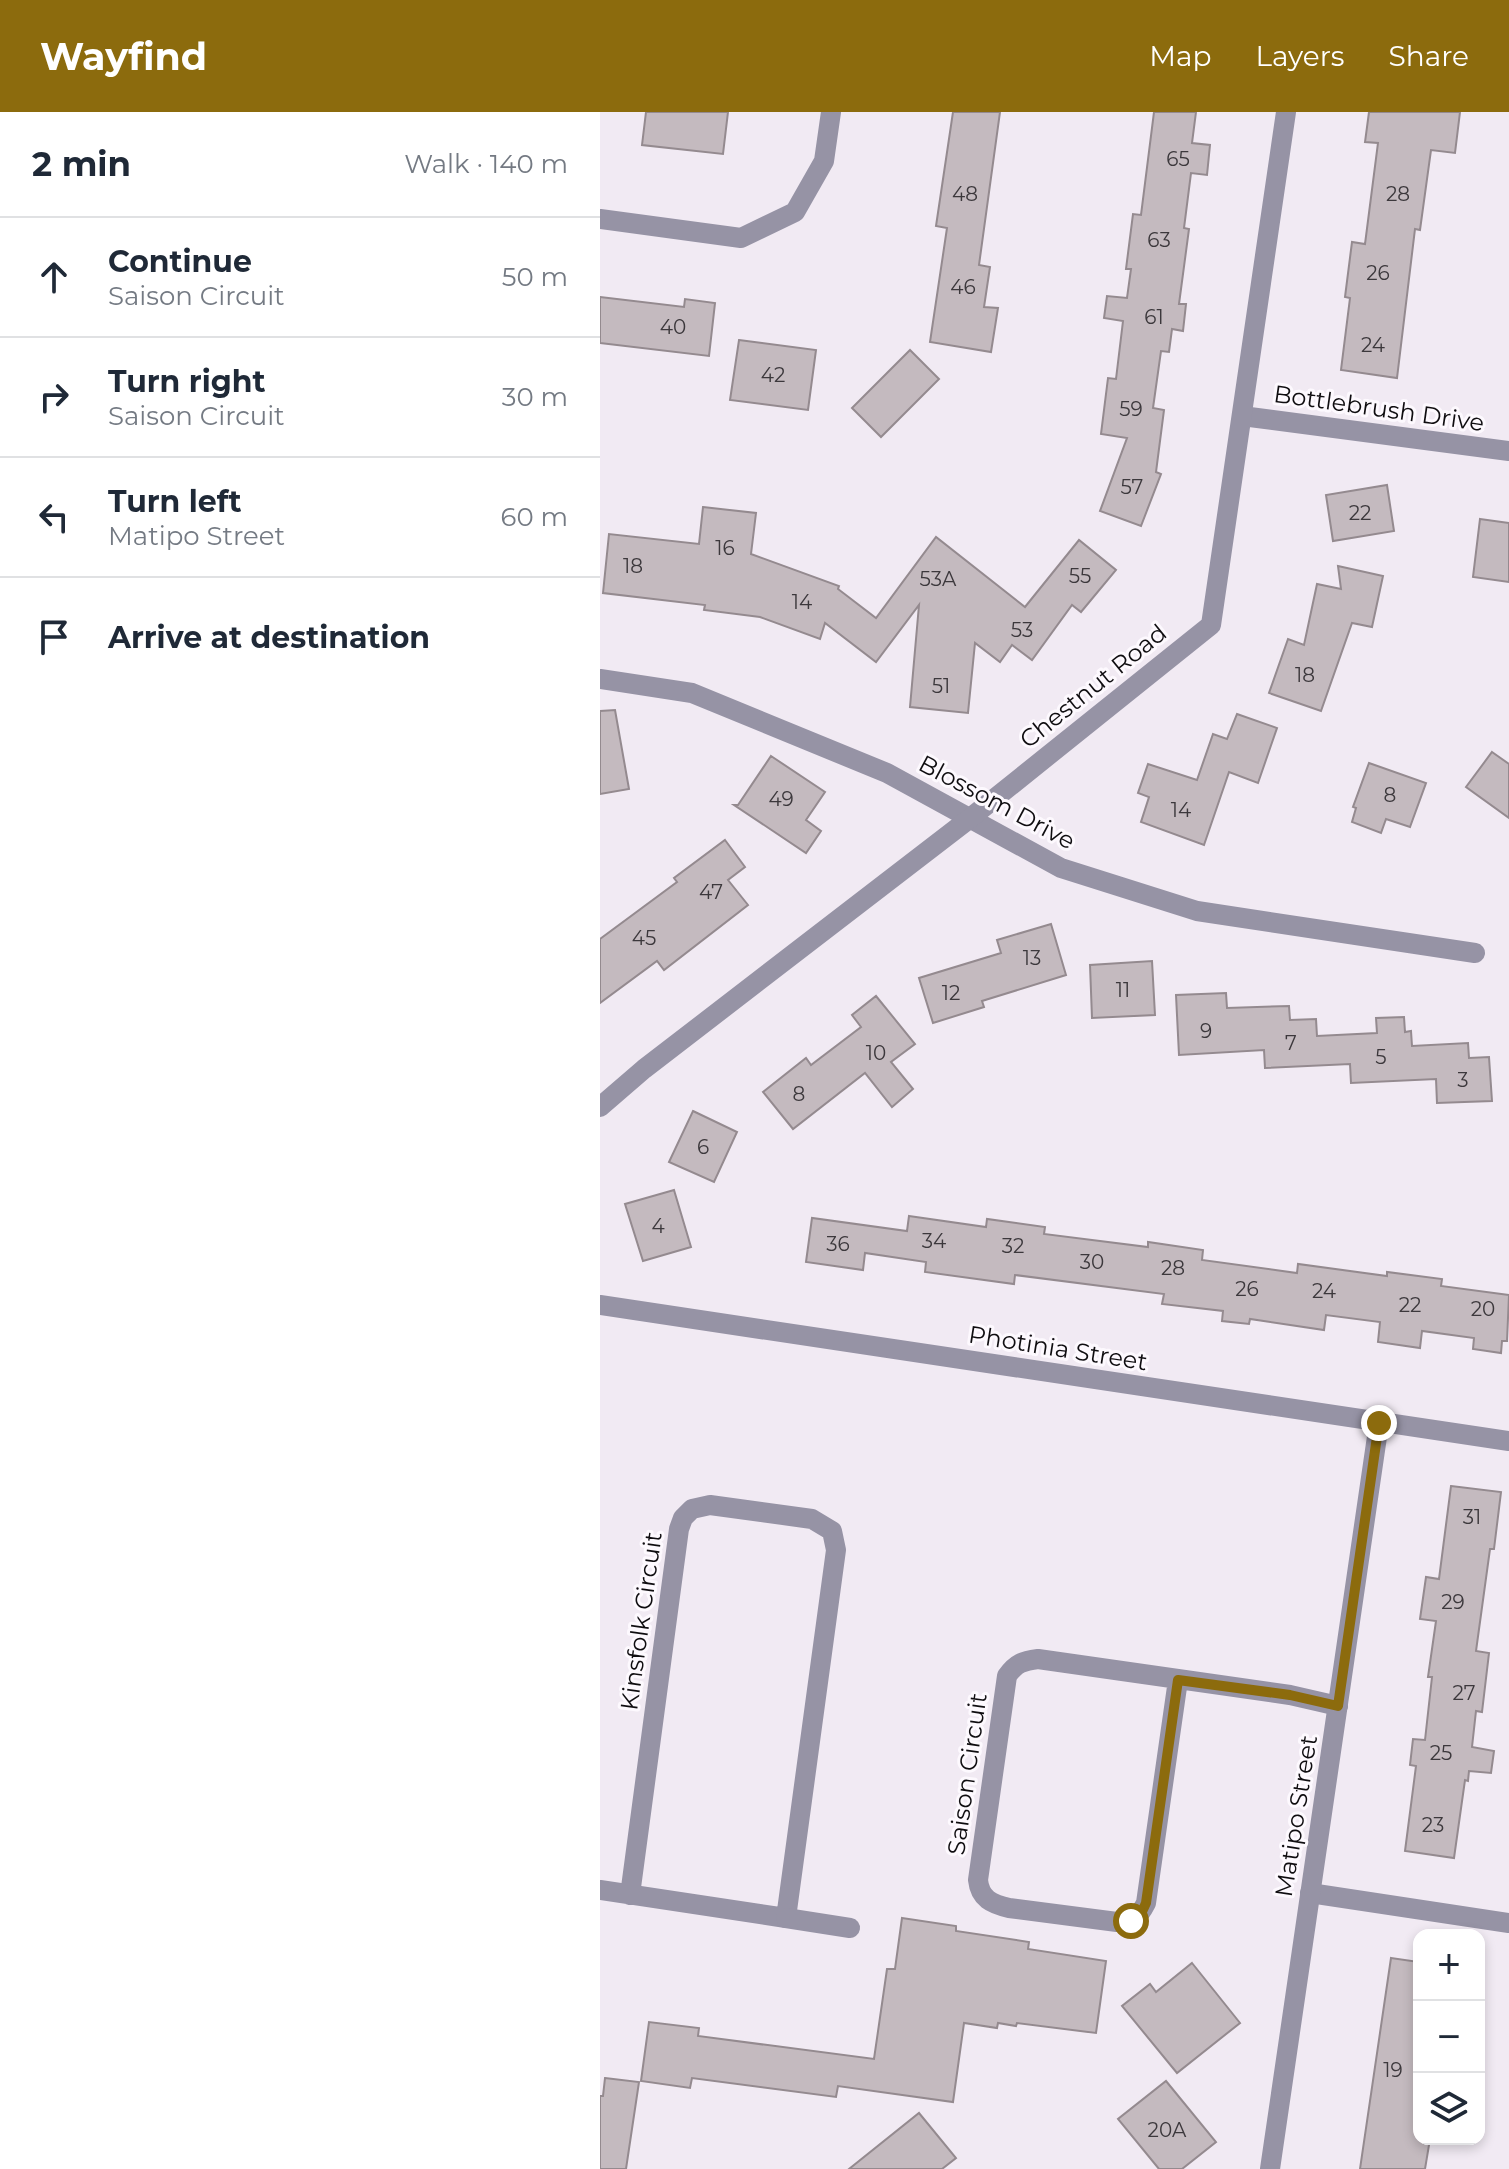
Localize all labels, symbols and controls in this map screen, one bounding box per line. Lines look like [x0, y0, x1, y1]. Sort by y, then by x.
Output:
text: Wayfind [40, 33, 207, 80]
text: Map [1149, 39, 1212, 73]
text: Layers [1256, 39, 1345, 73]
text: Share [1389, 39, 1469, 73]
text: 2 min [32, 143, 131, 185]
house number: 65 [1166, 147, 1190, 171]
text: Walk · 140 m [404, 148, 568, 180]
house number: 48 [952, 182, 978, 206]
house number: 28 [1386, 182, 1410, 206]
house number: 63 [1147, 228, 1171, 252]
text: Continue [108, 243, 252, 280]
icon: ahead [32, 255, 76, 299]
text: 50 m [502, 261, 568, 293]
house number: 26 [1366, 261, 1390, 285]
house number: 46 [950, 275, 976, 299]
text: Saison Circuit [108, 280, 285, 312]
house number: 61 [1144, 305, 1164, 329]
house number: 40 [660, 315, 686, 339]
house number: 24 [1361, 333, 1385, 357]
text: Turn right [108, 363, 265, 400]
house number: 42 [761, 363, 785, 387]
icon: right [32, 375, 76, 419]
street label: Bottlebrush Drive [1272, 379, 1486, 437]
text: 30 m [502, 381, 568, 413]
house number: 59 [1119, 397, 1143, 421]
text: Saison Circuit [108, 400, 285, 432]
house number: 57 [1121, 475, 1143, 499]
text: Turn left [108, 483, 241, 520]
icon: left [32, 495, 76, 539]
text: 60 m [501, 501, 568, 533]
house number: 22 [1349, 501, 1371, 525]
text: Matipo Street [108, 520, 285, 552]
house number: 16 [715, 536, 735, 560]
house number: 18 [623, 554, 643, 578]
house number: 55 [1069, 564, 1091, 588]
house number: 53A [920, 567, 957, 591]
house number: 14 [792, 590, 812, 614]
icon: arrive [32, 615, 76, 659]
house number: 53 [1011, 618, 1033, 642]
street label: Chestnut Road [1014, 618, 1172, 754]
text: Arrive at destination [108, 619, 430, 656]
house number: 18 [1295, 663, 1315, 687]
house number: 51 [932, 674, 950, 698]
street label: Blossom Drive [914, 749, 1080, 855]
house number: 8 [1384, 783, 1396, 807]
house number: 49 [768, 787, 794, 811]
house number: 14 [1171, 798, 1191, 822]
house number: 47 [699, 880, 723, 904]
house number: 45 [632, 926, 656, 950]
house number: 13 [1023, 946, 1041, 970]
house number: 11 [1116, 978, 1130, 1002]
house number: 12 [942, 981, 960, 1005]
house number: 9 [1200, 1019, 1212, 1043]
house number: 7 [1285, 1031, 1297, 1055]
house number: 10 [866, 1041, 886, 1065]
house number: 5 [1375, 1045, 1387, 1069]
house number: 3 [1457, 1068, 1469, 1092]
house number: 8 [793, 1082, 805, 1106]
house number: 6 [697, 1135, 709, 1159]
house number: 4 [651, 1214, 665, 1238]
house number: 34 [922, 1229, 946, 1253]
house number: 36 [826, 1232, 850, 1256]
house number: 32 [1002, 1234, 1024, 1258]
house number: 30 [1080, 1250, 1104, 1274]
house number: 28 [1161, 1256, 1185, 1280]
house number: 26 [1235, 1277, 1259, 1301]
house number: 24 [1312, 1279, 1336, 1303]
house number: 22 [1399, 1293, 1421, 1317]
house number: 20 [1471, 1297, 1495, 1321]
street label: Photinia Street [967, 1320, 1150, 1376]
route end [1361, 1405, 1397, 1441]
house number: 31 [1463, 1505, 1481, 1529]
street label: Kinsfolk Circuit [614, 1530, 668, 1712]
house number: 29 [1441, 1590, 1465, 1614]
house number: 27 [1452, 1681, 1476, 1705]
street label: Saison Circuit [941, 1691, 993, 1857]
street label: Matipo Street [1269, 1733, 1323, 1899]
house number: 25 [1430, 1741, 1452, 1765]
house number: 23 [1422, 1813, 1444, 1837]
route start [1113, 1903, 1149, 1939]
map controls [1413, 1929, 1485, 2145]
button: + [1413, 1929, 1485, 2001]
button: − [1413, 2001, 1485, 2073]
house number: 19 [1383, 2058, 1403, 2082]
button: layers [1413, 2073, 1485, 2145]
house number: 20A [1148, 2118, 1187, 2142]

